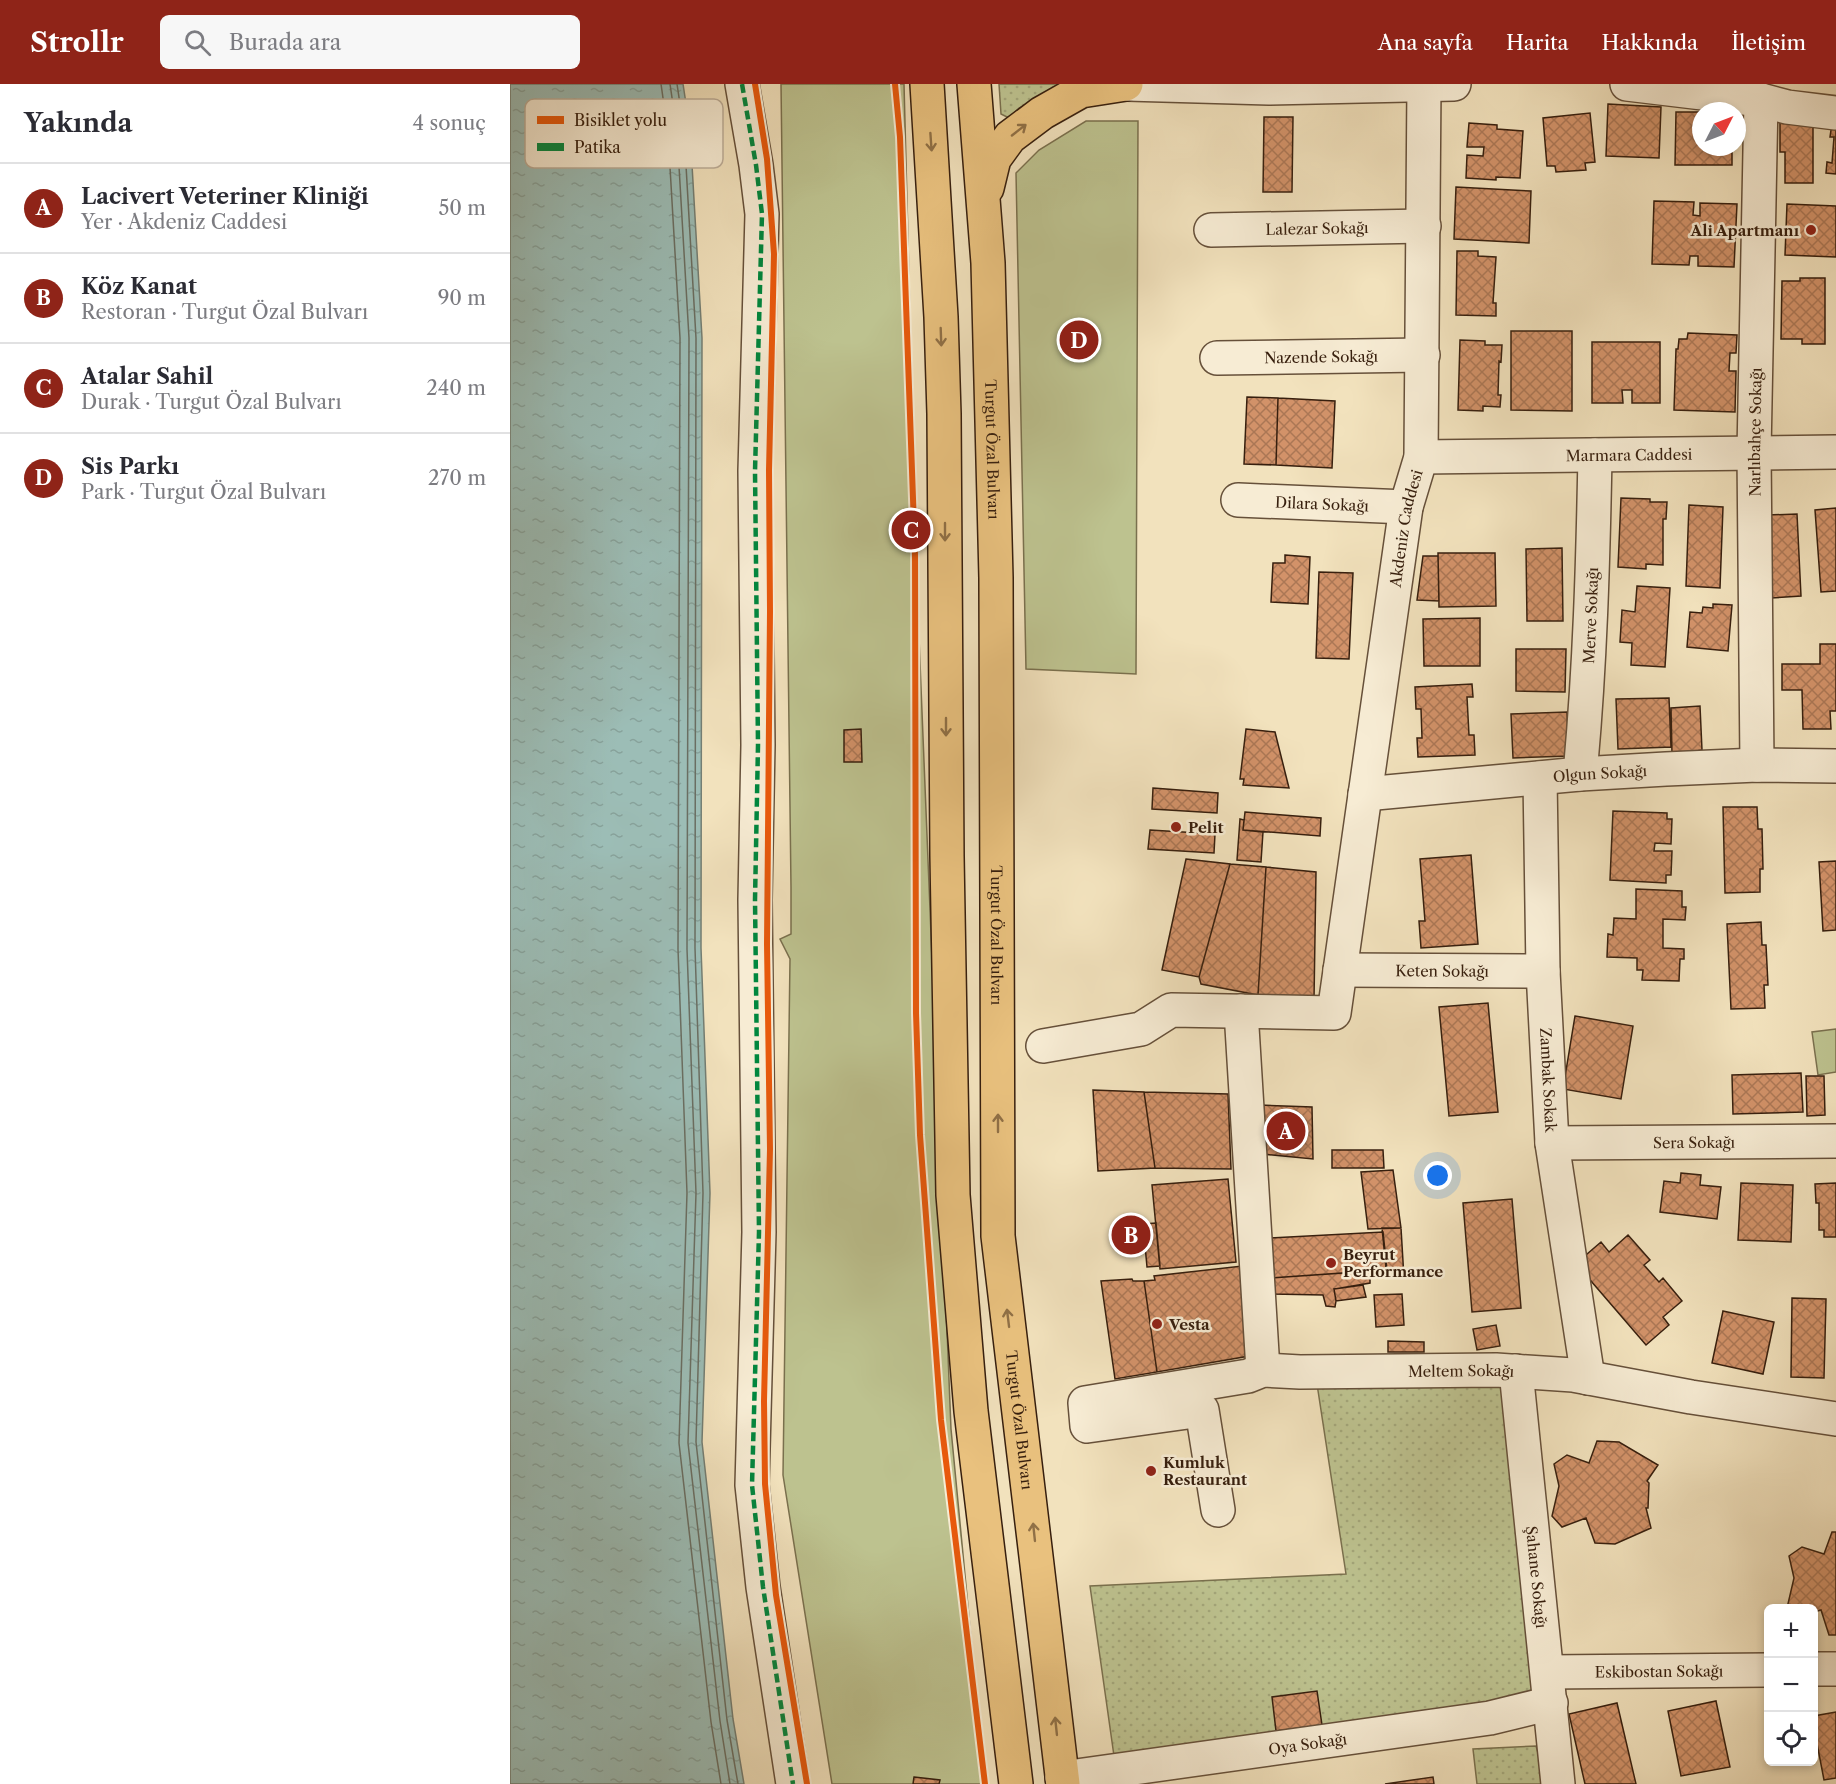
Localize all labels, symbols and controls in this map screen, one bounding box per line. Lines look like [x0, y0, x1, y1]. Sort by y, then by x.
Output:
search box [160, 15, 580, 69]
text: Strollr [30, 25, 124, 59]
icon: search [181, 26, 214, 59]
text: Burada ara [229, 29, 341, 56]
text: Ana sayfa [1378, 30, 1473, 55]
text: Harita [1506, 30, 1569, 55]
text: Hakkında [1602, 30, 1698, 55]
text: İletişim [1731, 30, 1806, 55]
legend [525, 99, 723, 168]
north arrow [1692, 102, 1746, 156]
text: Yakında [24, 107, 133, 139]
text: Bisiklet yolu [574, 110, 667, 130]
text: 4 sonuç [413, 111, 486, 135]
one-way arrow [1011, 124, 1027, 136]
one-way arrow [926, 132, 937, 152]
text: Patika [574, 137, 621, 157]
text: Lacivert Veteriner Kliniği [81, 183, 369, 210]
text: A [36, 196, 51, 220]
text: 50 m [439, 196, 486, 220]
text: Yer · Akdeniz Caddesi [81, 210, 287, 234]
street label: Lalezar Sokağı [1265, 218, 1369, 238]
place label: Ali Apartmanı [1690, 221, 1800, 240]
marker: Ali Apartmanı [1804, 223, 1818, 237]
text: Köz Kanat [81, 273, 197, 300]
text: B [36, 286, 51, 310]
text: 90 m [438, 286, 486, 310]
text: Restoran · Turgut Özal Bulvarı [81, 300, 368, 324]
pin: D [1060, 318, 1098, 362]
one-way arrow [936, 327, 947, 347]
street label: Nazende Sokağı [1264, 346, 1378, 367]
text: Atalar Sahil [81, 363, 213, 390]
street label: Narlıbahçe Sokağı [1744, 367, 1765, 497]
text: C [35, 376, 52, 400]
text: 240 m [426, 376, 486, 400]
street label: Turgut Özal Bulvarı [981, 379, 1004, 520]
text: Durak · Turgut Özal Bulvarı [81, 390, 342, 414]
street label: Marmara Caddesi [1566, 444, 1693, 465]
text: Sis Parkı [81, 453, 179, 480]
text: D [35, 466, 52, 490]
text: 270 m [428, 466, 486, 490]
street label: Akdeniz Caddesi [1385, 467, 1426, 590]
text: Park · Turgut Özal Bulvarı [81, 480, 326, 504]
street label: Dilara Sokağı [1275, 492, 1370, 515]
pin: C [892, 508, 930, 552]
one-way arrow [939, 522, 951, 542]
street label: Merve Sokağı [1579, 566, 1602, 664]
one-way arrow [941, 717, 952, 737]
street label: Olgun Sokağı [1552, 761, 1648, 786]
place label: Pelit [1188, 818, 1224, 837]
marker: Pelit [1169, 820, 1183, 834]
street label: Turgut Özal Bulvarı [987, 865, 1007, 1006]
street label: Keten Sokağı [1395, 961, 1489, 980]
street label: Zambak Sokak [1536, 1027, 1561, 1134]
pin: A [1266, 1108, 1306, 1154]
one-way arrow [992, 1114, 1004, 1134]
street label: Sera Sokağı [1653, 1132, 1736, 1152]
your location [1423, 1161, 1452, 1190]
pin: B [1112, 1212, 1150, 1258]
place label: Beyrut Performance [1343, 1245, 1443, 1281]
marker: Beyrut Performance [1324, 1256, 1338, 1270]
one-way arrow [1003, 1308, 1014, 1328]
place label: Vesta [1168, 1315, 1210, 1334]
marker: Vesta [1150, 1317, 1164, 1331]
street label: Turgut Özal Bulvarı [1002, 1349, 1038, 1491]
street label: Meltem Sokağı [1408, 1360, 1515, 1381]
place label: Kumluk Restaurant [1163, 1453, 1247, 1489]
marker: Kumluk Restaurant [1144, 1464, 1158, 1478]
one-way arrow [1028, 1523, 1039, 1543]
street label: Şahane Sokağı [1522, 1525, 1552, 1629]
map controls [1764, 1604, 1818, 1766]
button: + [1764, 1604, 1818, 1658]
button: − [1764, 1658, 1818, 1712]
street label: Eskibostan Sokağı [1595, 1661, 1724, 1681]
button: locate [1764, 1712, 1818, 1766]
one-way arrow [1050, 1716, 1061, 1736]
street label: Oya Sokağı [1267, 1729, 1348, 1758]

